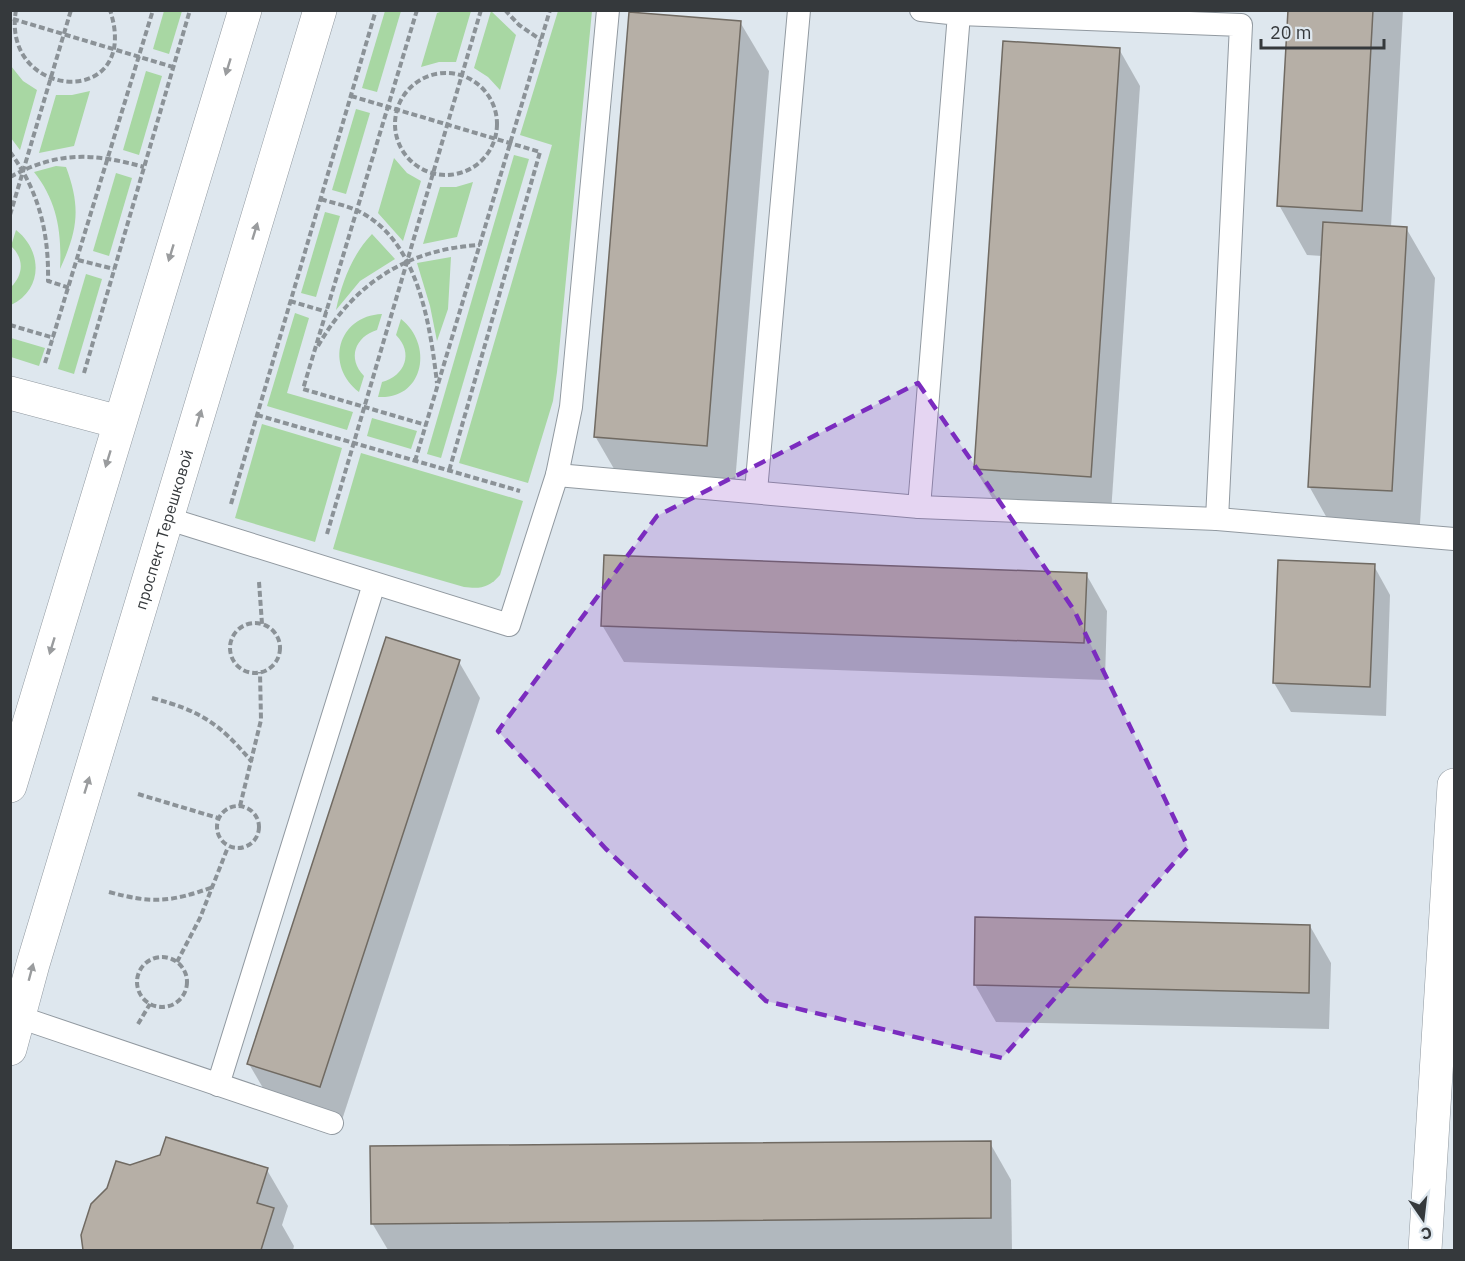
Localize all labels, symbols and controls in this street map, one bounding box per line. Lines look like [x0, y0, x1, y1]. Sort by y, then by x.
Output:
scale bar [1261, 12, 1384, 50]
text: 20 m [1270, 21, 1312, 44]
one-way arrow [223, 58, 232, 76]
one-way arrow [251, 222, 260, 240]
one-way arrow [166, 244, 175, 262]
one-way arrow [195, 409, 204, 427]
street label: проспект Терешковой [130, 447, 197, 612]
one-way arrow [103, 450, 112, 468]
one-way arrow [47, 637, 56, 655]
one-way arrow [83, 776, 92, 794]
one-way arrow [27, 963, 36, 981]
north arrow [1393, 1189, 1453, 1249]
text: С [1419, 1223, 1434, 1245]

